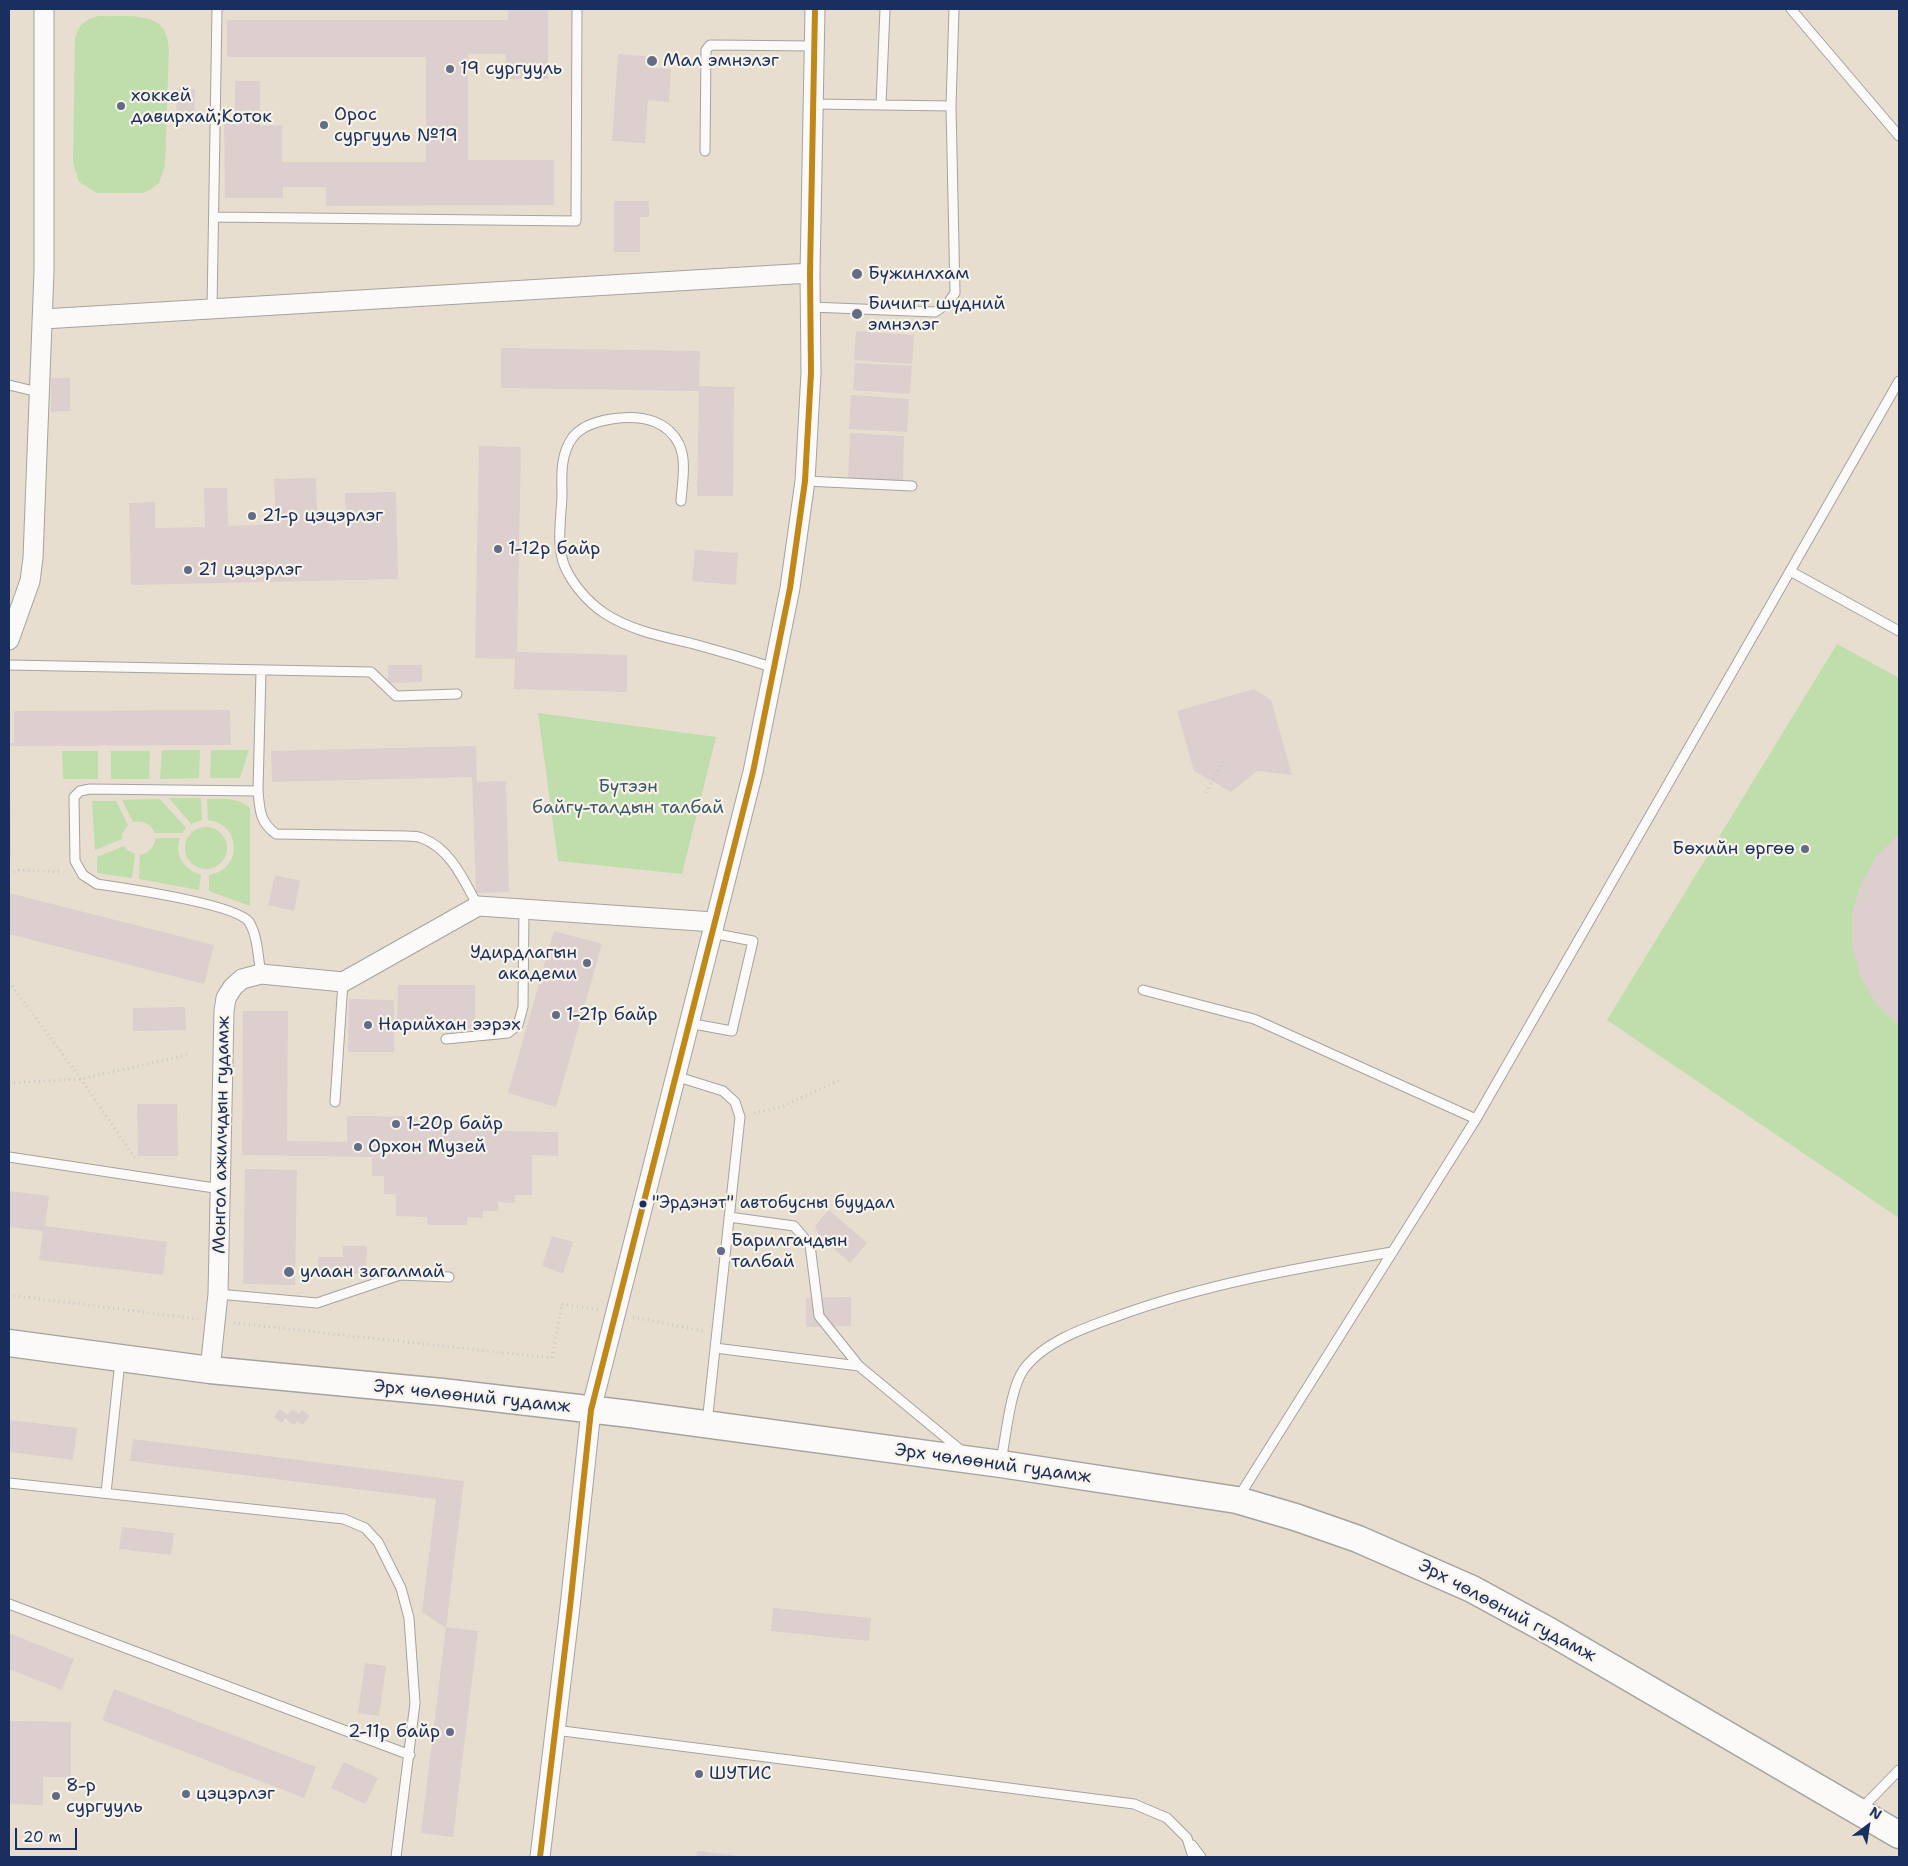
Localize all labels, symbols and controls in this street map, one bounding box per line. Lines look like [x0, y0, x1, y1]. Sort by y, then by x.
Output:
place label: Мал эмнэлэг [663, 50, 779, 72]
marker: Мал эмнэлэг [645, 54, 659, 68]
place label: 19 сургууль [460, 58, 562, 80]
marker: 19 сургууль [444, 63, 456, 75]
place label: хоккей давирхай;Коток [131, 85, 272, 128]
marker: хоккей давирхай;Коток [115, 100, 127, 112]
place label: Орос сургууль №19 [334, 104, 458, 146]
marker: Орос сургууль №19 [318, 119, 330, 131]
place label: Бүжинлхам [868, 263, 969, 285]
marker: Бүжинлхам [850, 267, 864, 281]
place label: Бичигт шүдний эмнэлэг [868, 293, 1005, 336]
marker: Бичигт шүдний эмнэлэг [850, 307, 864, 321]
place label: 21-р цэцэрлэг [262, 505, 383, 527]
marker: 21-р цэцэрлэг [246, 510, 258, 522]
place label: 1-12р байр [508, 538, 600, 560]
marker: 1-12р байр [492, 543, 504, 555]
place label: 21 цэцэрлэг [198, 559, 302, 581]
marker: 21 цэцэрлэг [182, 564, 194, 576]
park label: Бүтээн байгү-талдын талбай [532, 776, 724, 819]
place label: Бөхийн өргөө [1672, 838, 1795, 860]
marker: Бөхийн өргөө [1799, 843, 1811, 855]
place label: Удирдлагын академи [470, 942, 577, 984]
marker: Удирдлагын академи [581, 957, 593, 969]
place label: 1-21р байр [566, 1004, 658, 1026]
marker: 1-21р байр [550, 1009, 562, 1021]
place label: Нарийхан ээрэх [378, 1014, 521, 1036]
street label: Монгол ажилчдын гудамж [209, 1016, 235, 1254]
marker: Нарийхан ээрэх [362, 1019, 374, 1031]
place label: 1-20р байр [406, 1113, 503, 1135]
marker: 1-20р байр [390, 1118, 402, 1130]
place label: Орхон Myзей [368, 1136, 486, 1158]
marker: Орхон Myзей [352, 1141, 364, 1153]
place label: "Эрдэнэт" автобусны буудал [652, 1194, 895, 1214]
marker: "Эрдэнэт" автобусны буудал [638, 1199, 648, 1209]
place label: Барилгачдын талбай [731, 1230, 848, 1272]
marker: Барилгачдын талбай [715, 1245, 727, 1257]
place label: улаан загалмай [300, 1261, 445, 1283]
marker: улаан загалмай [282, 1265, 296, 1279]
street label: Эрх чөлөөний гудамж [372, 1376, 572, 1418]
street label: Эрх чөлөөний гудамж [894, 1440, 1092, 1488]
street label: Эрх чөлөөний гудамж [1415, 1555, 1599, 1667]
place label: 2-11р байр [348, 1721, 440, 1743]
marker: 2-11р байр [444, 1726, 456, 1738]
place label: ШУТИС [709, 1763, 771, 1785]
marker: ШУТИС [693, 1768, 705, 1780]
place label: 8-р сургууль [66, 1775, 143, 1818]
place label: цэцэрлэг [196, 1783, 275, 1805]
marker: цэцэрлэг [180, 1788, 192, 1800]
marker: 8-р сургууль [50, 1790, 62, 1802]
north arrow [1843, 1801, 1893, 1851]
text: N [1866, 1803, 1885, 1824]
scale bar [18, 1818, 80, 1850]
text: 20 m [23, 1827, 62, 1847]

